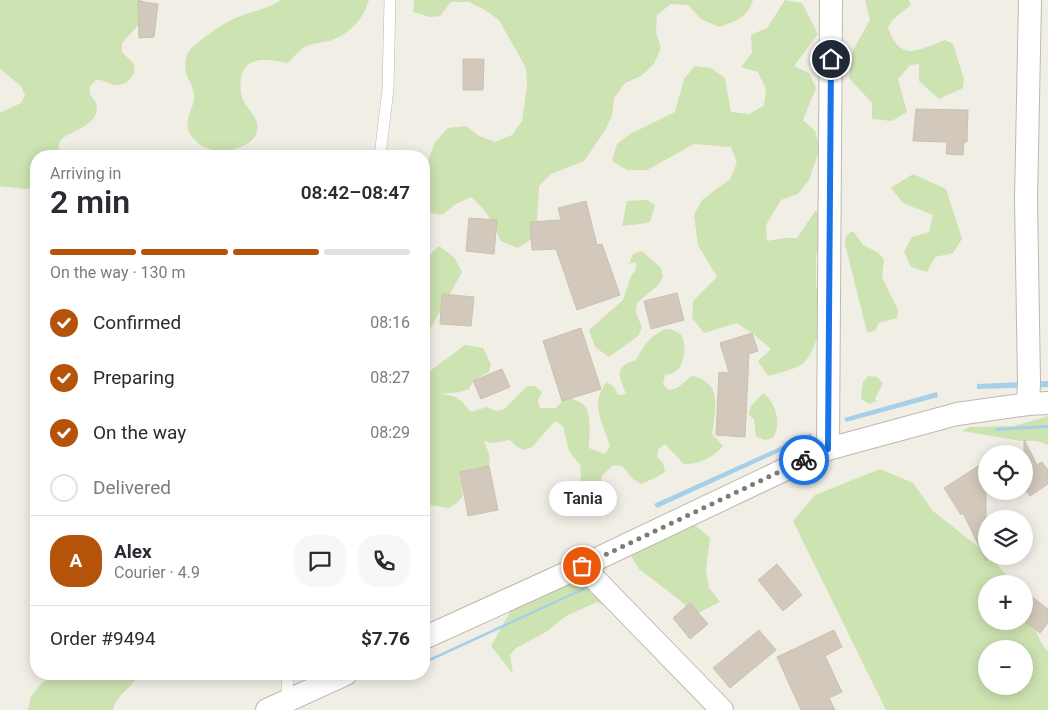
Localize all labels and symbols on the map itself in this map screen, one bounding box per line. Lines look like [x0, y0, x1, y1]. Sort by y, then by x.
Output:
pin [810, 38, 852, 80]
courier [779, 435, 829, 485]
callout: Tania [548, 481, 616, 516]
pin [561, 545, 603, 587]

